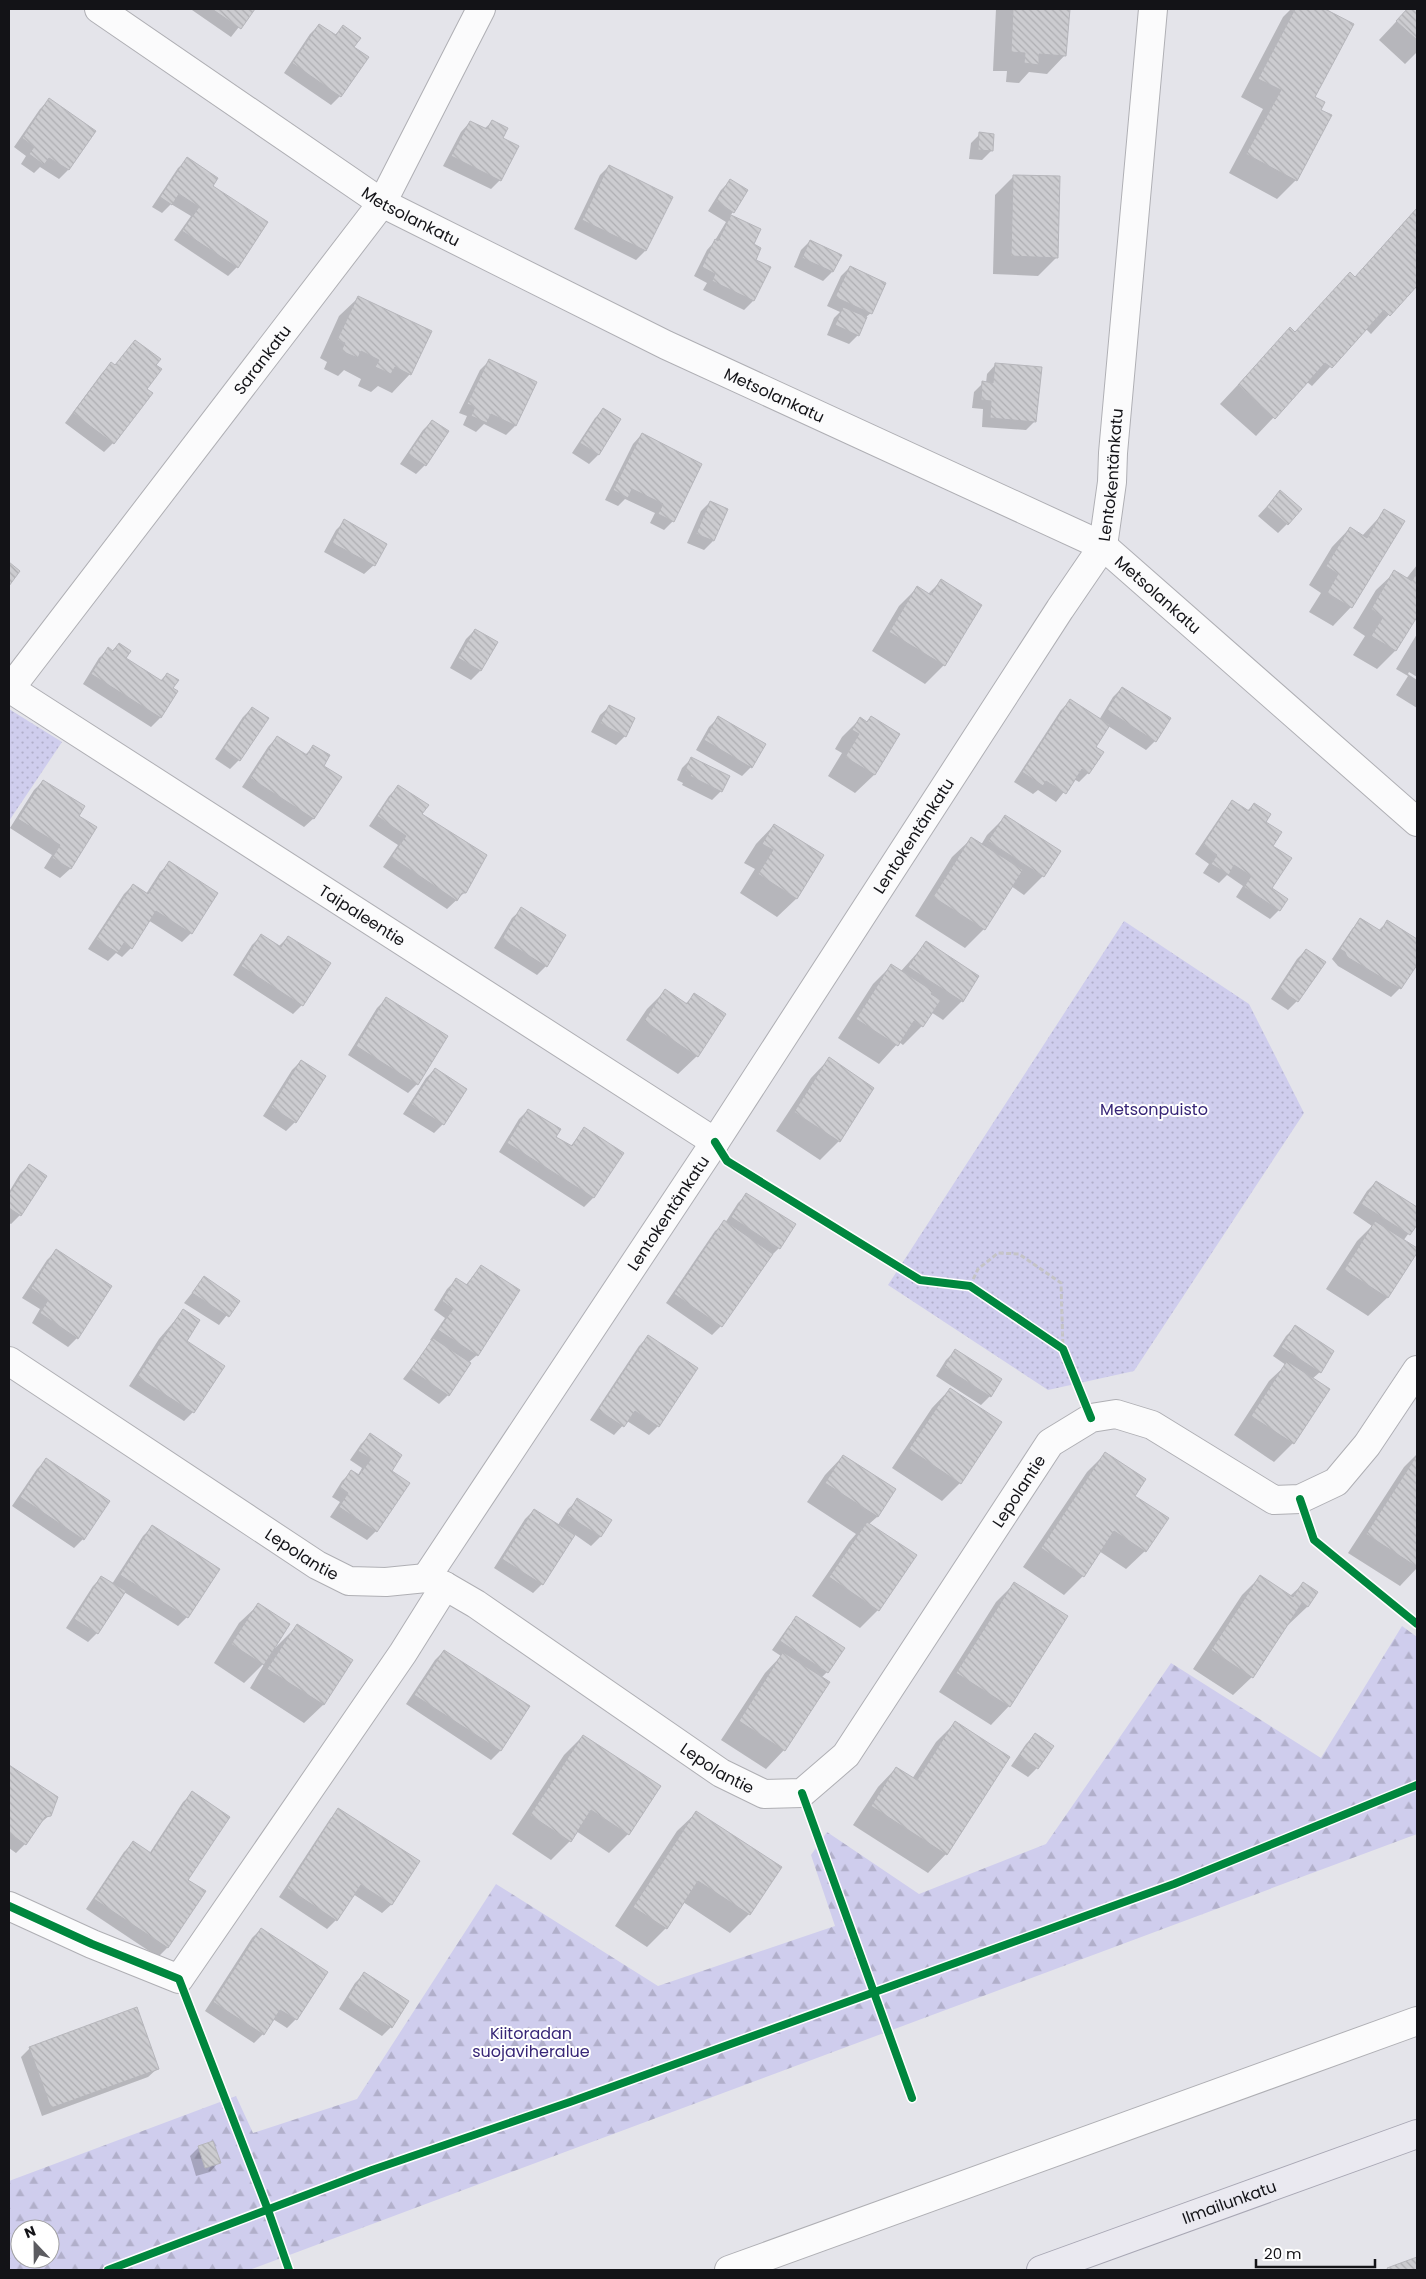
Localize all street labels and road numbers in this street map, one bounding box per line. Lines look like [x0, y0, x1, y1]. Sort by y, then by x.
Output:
street label: Metsolankatu [357, 181, 464, 252]
street label: Sarankatu [228, 320, 297, 400]
street label: Metsolankatu [720, 362, 828, 428]
street label: Lentokentänkatu [1093, 407, 1129, 543]
street label: Metsolankatu [1110, 550, 1206, 639]
street label: Lentokentänkatu [868, 774, 960, 898]
street label: Taipaleentie [314, 879, 410, 952]
street label: Lentokentänkatu [622, 1151, 715, 1275]
street label: Lepolantie [987, 1450, 1051, 1532]
street label: Lepolantie [261, 1523, 342, 1586]
street label: Lepolantie [676, 1737, 758, 1800]
street label: Ilmailunkatu [1179, 2175, 1280, 2230]

